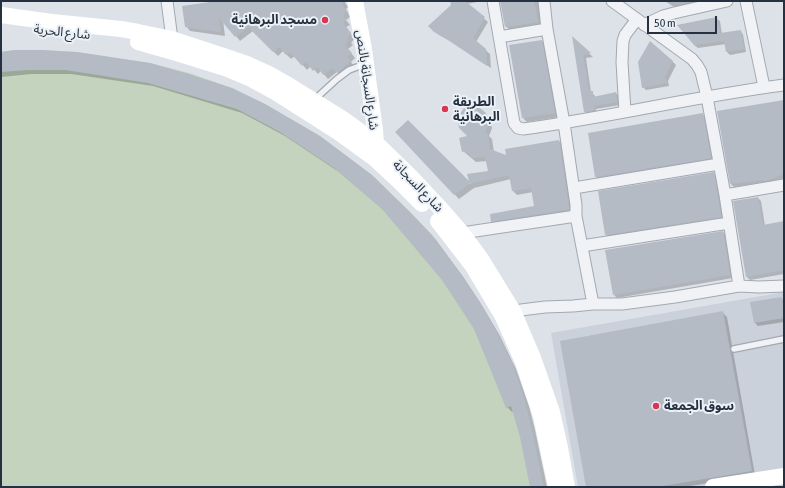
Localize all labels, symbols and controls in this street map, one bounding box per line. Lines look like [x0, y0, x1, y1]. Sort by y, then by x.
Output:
scale bar [649, 8, 719, 34]
place label: مسجد البرهانية [232, 12, 317, 28]
marker: مسجد البرهانية [320, 15, 330, 25]
text: 50 m [654, 16, 676, 30]
street label: شارع الحرية [33, 21, 91, 43]
street label: شارع السجانة بالنص [352, 29, 382, 131]
place label: الطريقة البرهانية [453, 94, 500, 125]
marker: الطريقة البرهانية [440, 104, 450, 114]
street label: شارع السجانة [389, 157, 447, 215]
place label: سوق الجمعة [664, 398, 734, 414]
marker: سوق الجمعة [651, 401, 661, 411]

